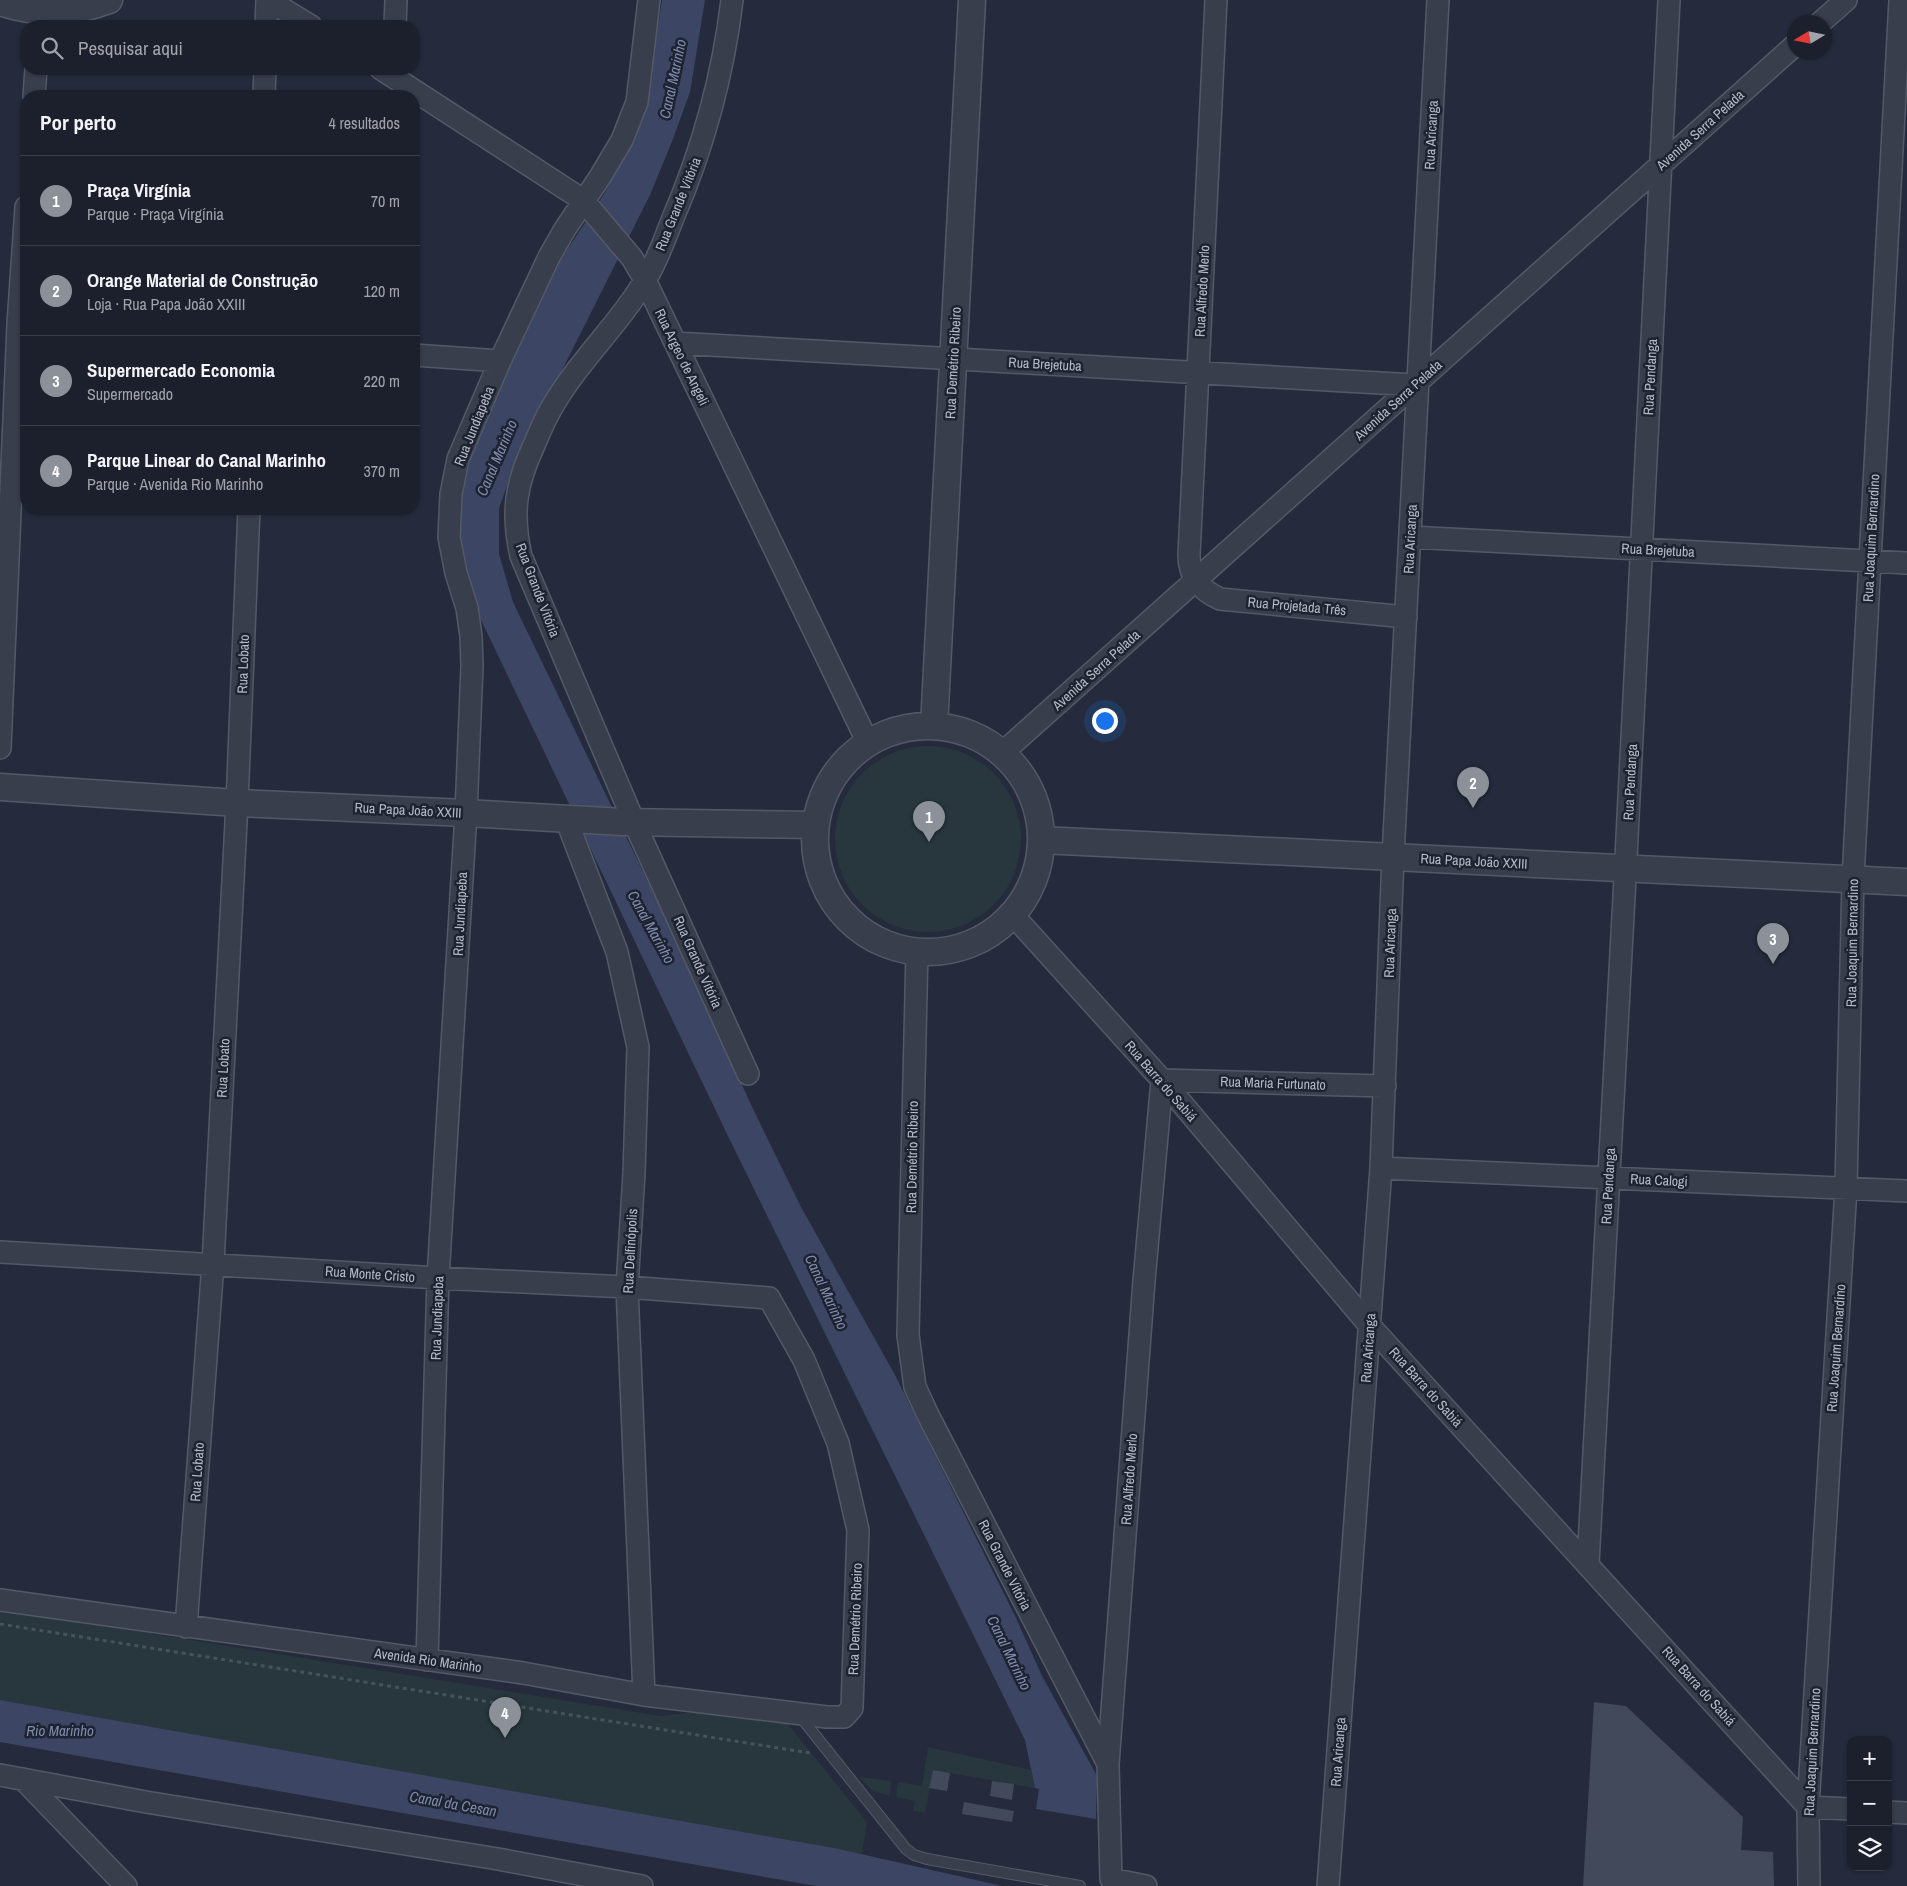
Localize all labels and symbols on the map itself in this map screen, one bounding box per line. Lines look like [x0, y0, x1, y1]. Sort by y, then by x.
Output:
north arrow [1787, 15, 1832, 60]
water label: Canal Marinho [654, 37, 691, 121]
street label: Avenida Serra Pelada [1652, 85, 1748, 175]
street label: Rua Aricanga [1420, 99, 1442, 170]
street label: Rua Grande Vitória [651, 154, 705, 253]
street label: Rua Alfredo Merlo [1191, 245, 1213, 337]
street label: Rua Argeo de Angeli [651, 306, 713, 408]
street label: Rua Demétrio Ribeiro [941, 306, 965, 420]
street label: Rua Pendanga [1639, 338, 1661, 416]
street label: Rua Brejetuba [1008, 353, 1083, 375]
street label: Avenida Serra Pelada [1350, 355, 1446, 445]
street label: Rua Jundiapeba [450, 383, 498, 468]
water label: Canal Marinho [471, 416, 522, 499]
street label: Rua Joaquim Bernardino [1859, 473, 1883, 603]
street label: Rua Aricanga [1399, 503, 1421, 574]
street label: Rua Brejetuba [1621, 539, 1696, 561]
street label: Rua Grande Vitória [512, 540, 564, 640]
street label: Rua Projetada Três [1247, 593, 1347, 619]
street label: Avenida Serra Pelada [1048, 625, 1144, 715]
street label: Rua Lobato [233, 634, 253, 694]
your location [1092, 708, 1118, 734]
street label: Rua Pendanga [1619, 743, 1641, 821]
pin: 2 [1457, 767, 1489, 808]
street label: Rua Papa João XXIII [354, 798, 462, 822]
pin: 1 [913, 801, 945, 842]
street label: Rua Papa João XXIII [1420, 849, 1528, 873]
street label: Rua Jundiapeba [449, 871, 471, 957]
street label: Rua Joaquim Bernardino [1842, 879, 1862, 1007]
water label: Canal Marinho [623, 886, 680, 967]
street label: Rua Aricanga [1380, 907, 1400, 978]
street label: Rua Grande Vitória [670, 913, 727, 1012]
pin: 3 [1757, 923, 1789, 964]
street label: Rua Barra do Sabiá [1121, 1037, 1201, 1126]
street label: Rua Lobato [212, 1038, 234, 1098]
street label: Rua Maria Furtunato [1220, 1072, 1326, 1094]
street label: Rua Demétrio Ribeiro [902, 1101, 922, 1213]
street label: Rua Pendanga [1597, 1147, 1619, 1225]
street label: Rua Calogi [1630, 1170, 1688, 1190]
street label: Rua Delfinópolis [619, 1208, 641, 1294]
water label: Canal Marinho [800, 1251, 853, 1333]
street label: Rua Monte Cristo [324, 1262, 416, 1286]
street label: Rua Jundiapeba [427, 1275, 447, 1360]
street label: Rua Joaquim Bernardino [1823, 1283, 1849, 1413]
street label: Rua Aricanga [1357, 1312, 1379, 1383]
street label: Rua Barra do Sabiá [1385, 1343, 1467, 1431]
street label: Rua Alfredo Merlo [1117, 1433, 1141, 1525]
street label: Rua Lobato [186, 1442, 208, 1502]
street label: Rua Grande Vitória [974, 1517, 1036, 1614]
street label: Rua Demétrio Ribeiro [844, 1563, 866, 1675]
water label: Canal Marinho [982, 1612, 1037, 1694]
street label: Rua Barra do Sabiá [1658, 1642, 1740, 1730]
street label: Avenida Rio Marinho [372, 1643, 483, 1676]
street label: Rua Joaquim Bernardino [1800, 1687, 1824, 1817]
pin: 4 [489, 1697, 521, 1738]
street label: Rua Aricanga [1327, 1716, 1349, 1787]
water label: Rio Marinho [26, 1720, 94, 1741]
water label: Canal da Cesan [408, 1786, 498, 1822]

